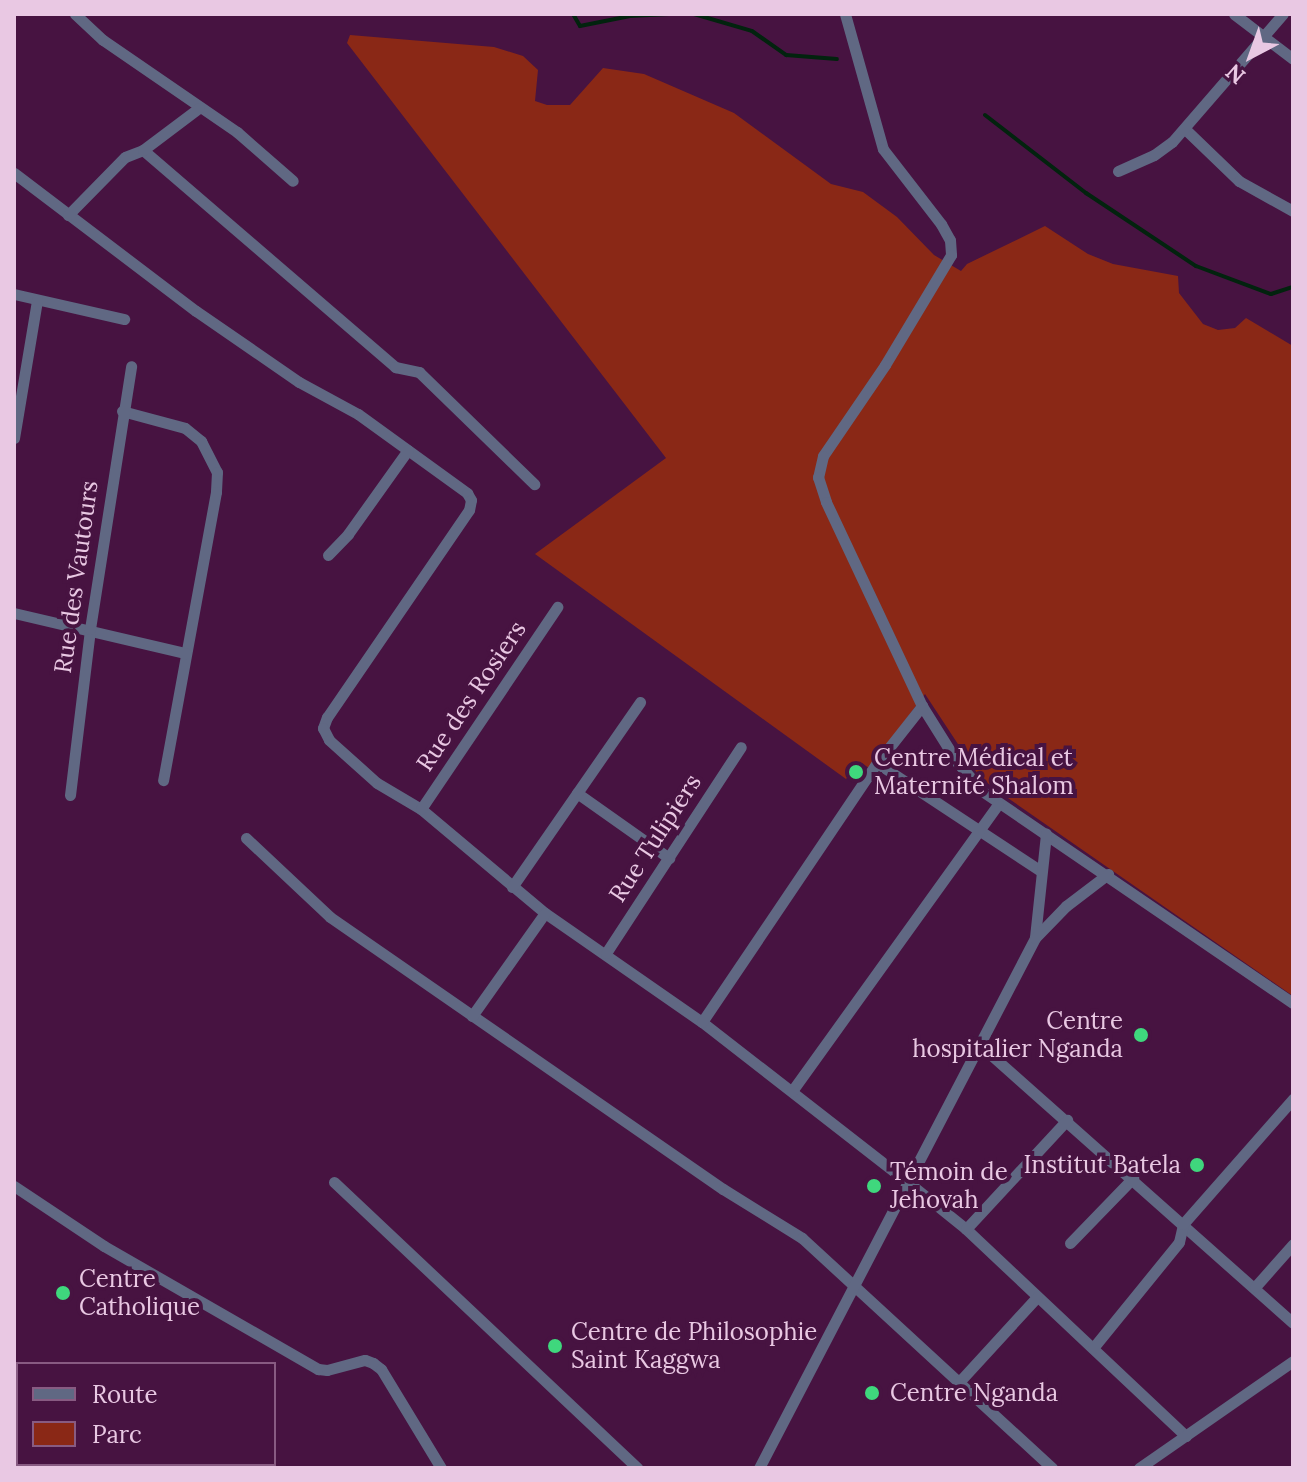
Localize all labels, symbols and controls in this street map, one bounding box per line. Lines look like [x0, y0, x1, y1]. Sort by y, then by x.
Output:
north arrow [1211, 16, 1291, 96]
text: N [1220, 58, 1251, 90]
street label: Rue des Vautours [48, 479, 104, 675]
street label: Rue des Rosiers [410, 615, 532, 777]
place label: Centre Médical et Maternité Shalom [874, 744, 1074, 800]
marker: Centre Médical et Maternité Shalom [845, 761, 867, 783]
street label: Rue Tulipiers [603, 769, 707, 907]
place label: Centre hospitalier Nganda [912, 1007, 1123, 1063]
marker: Centre hospitalier Nganda [1130, 1024, 1152, 1046]
place label: Institut Batela [1023, 1151, 1181, 1179]
marker: Institut Batela [1188, 1156, 1206, 1174]
place label: Témoin de Jehovah [890, 1158, 1008, 1214]
marker: Témoin de Jehovah [865, 1177, 883, 1195]
place label: Centre Catholique [79, 1265, 200, 1321]
marker: Centre Catholique [54, 1284, 72, 1302]
place label: Centre de Philosophie Saint Kaggwa [571, 1318, 817, 1374]
marker: Centre de Philosophie Saint Kaggwa [546, 1337, 564, 1355]
legend [16, 1362, 276, 1466]
text: Route [92, 1379, 158, 1410]
place label: Centre Nganda [890, 1379, 1058, 1407]
marker: Centre Nganda [861, 1382, 883, 1404]
text: Parc [92, 1419, 142, 1450]

